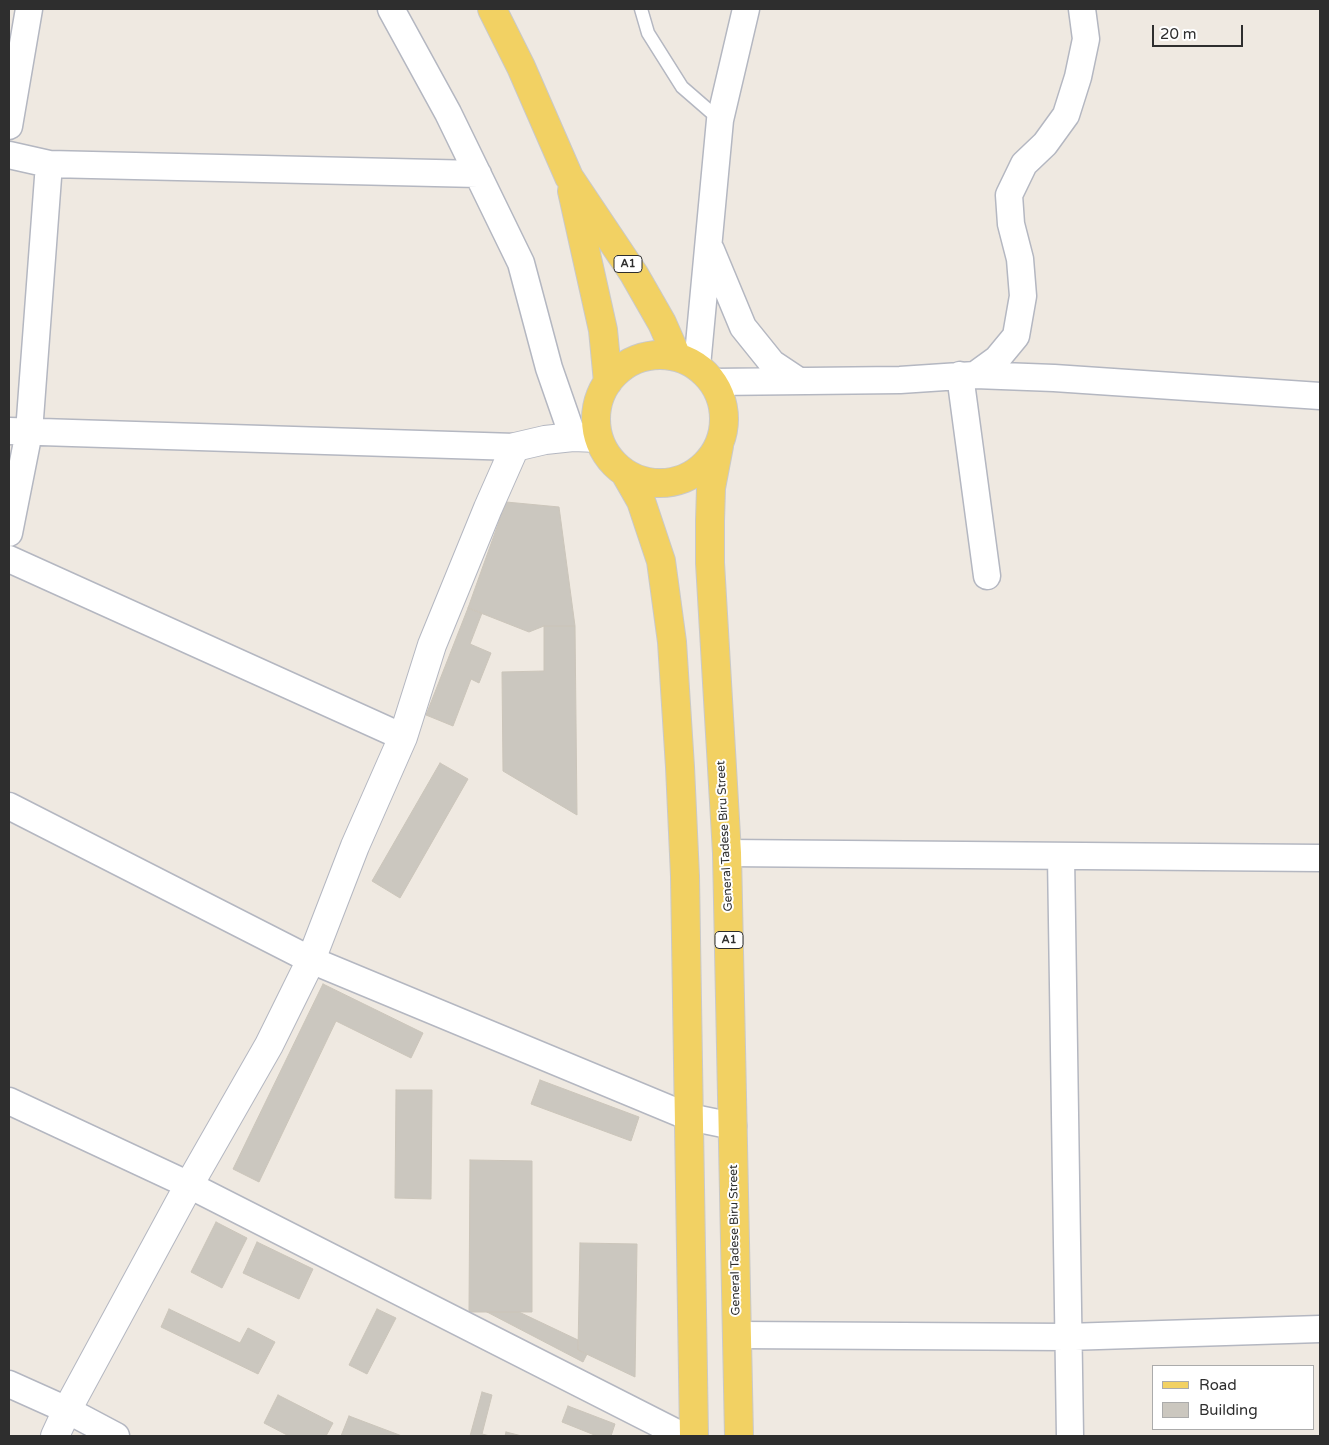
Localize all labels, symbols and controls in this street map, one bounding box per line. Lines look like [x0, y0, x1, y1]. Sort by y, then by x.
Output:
scale bar [1154, 15, 1245, 47]
text: 20 m [1160, 25, 1197, 43]
road number: A1 [614, 255, 642, 272]
street label: General Tadese Biru Street [714, 760, 736, 912]
road number: A1 [715, 932, 743, 948]
street label: General Tadese Biru Street [726, 1164, 744, 1316]
legend [1152, 1365, 1314, 1430]
text: Road [1199, 1376, 1237, 1394]
text: Building [1199, 1401, 1258, 1419]

